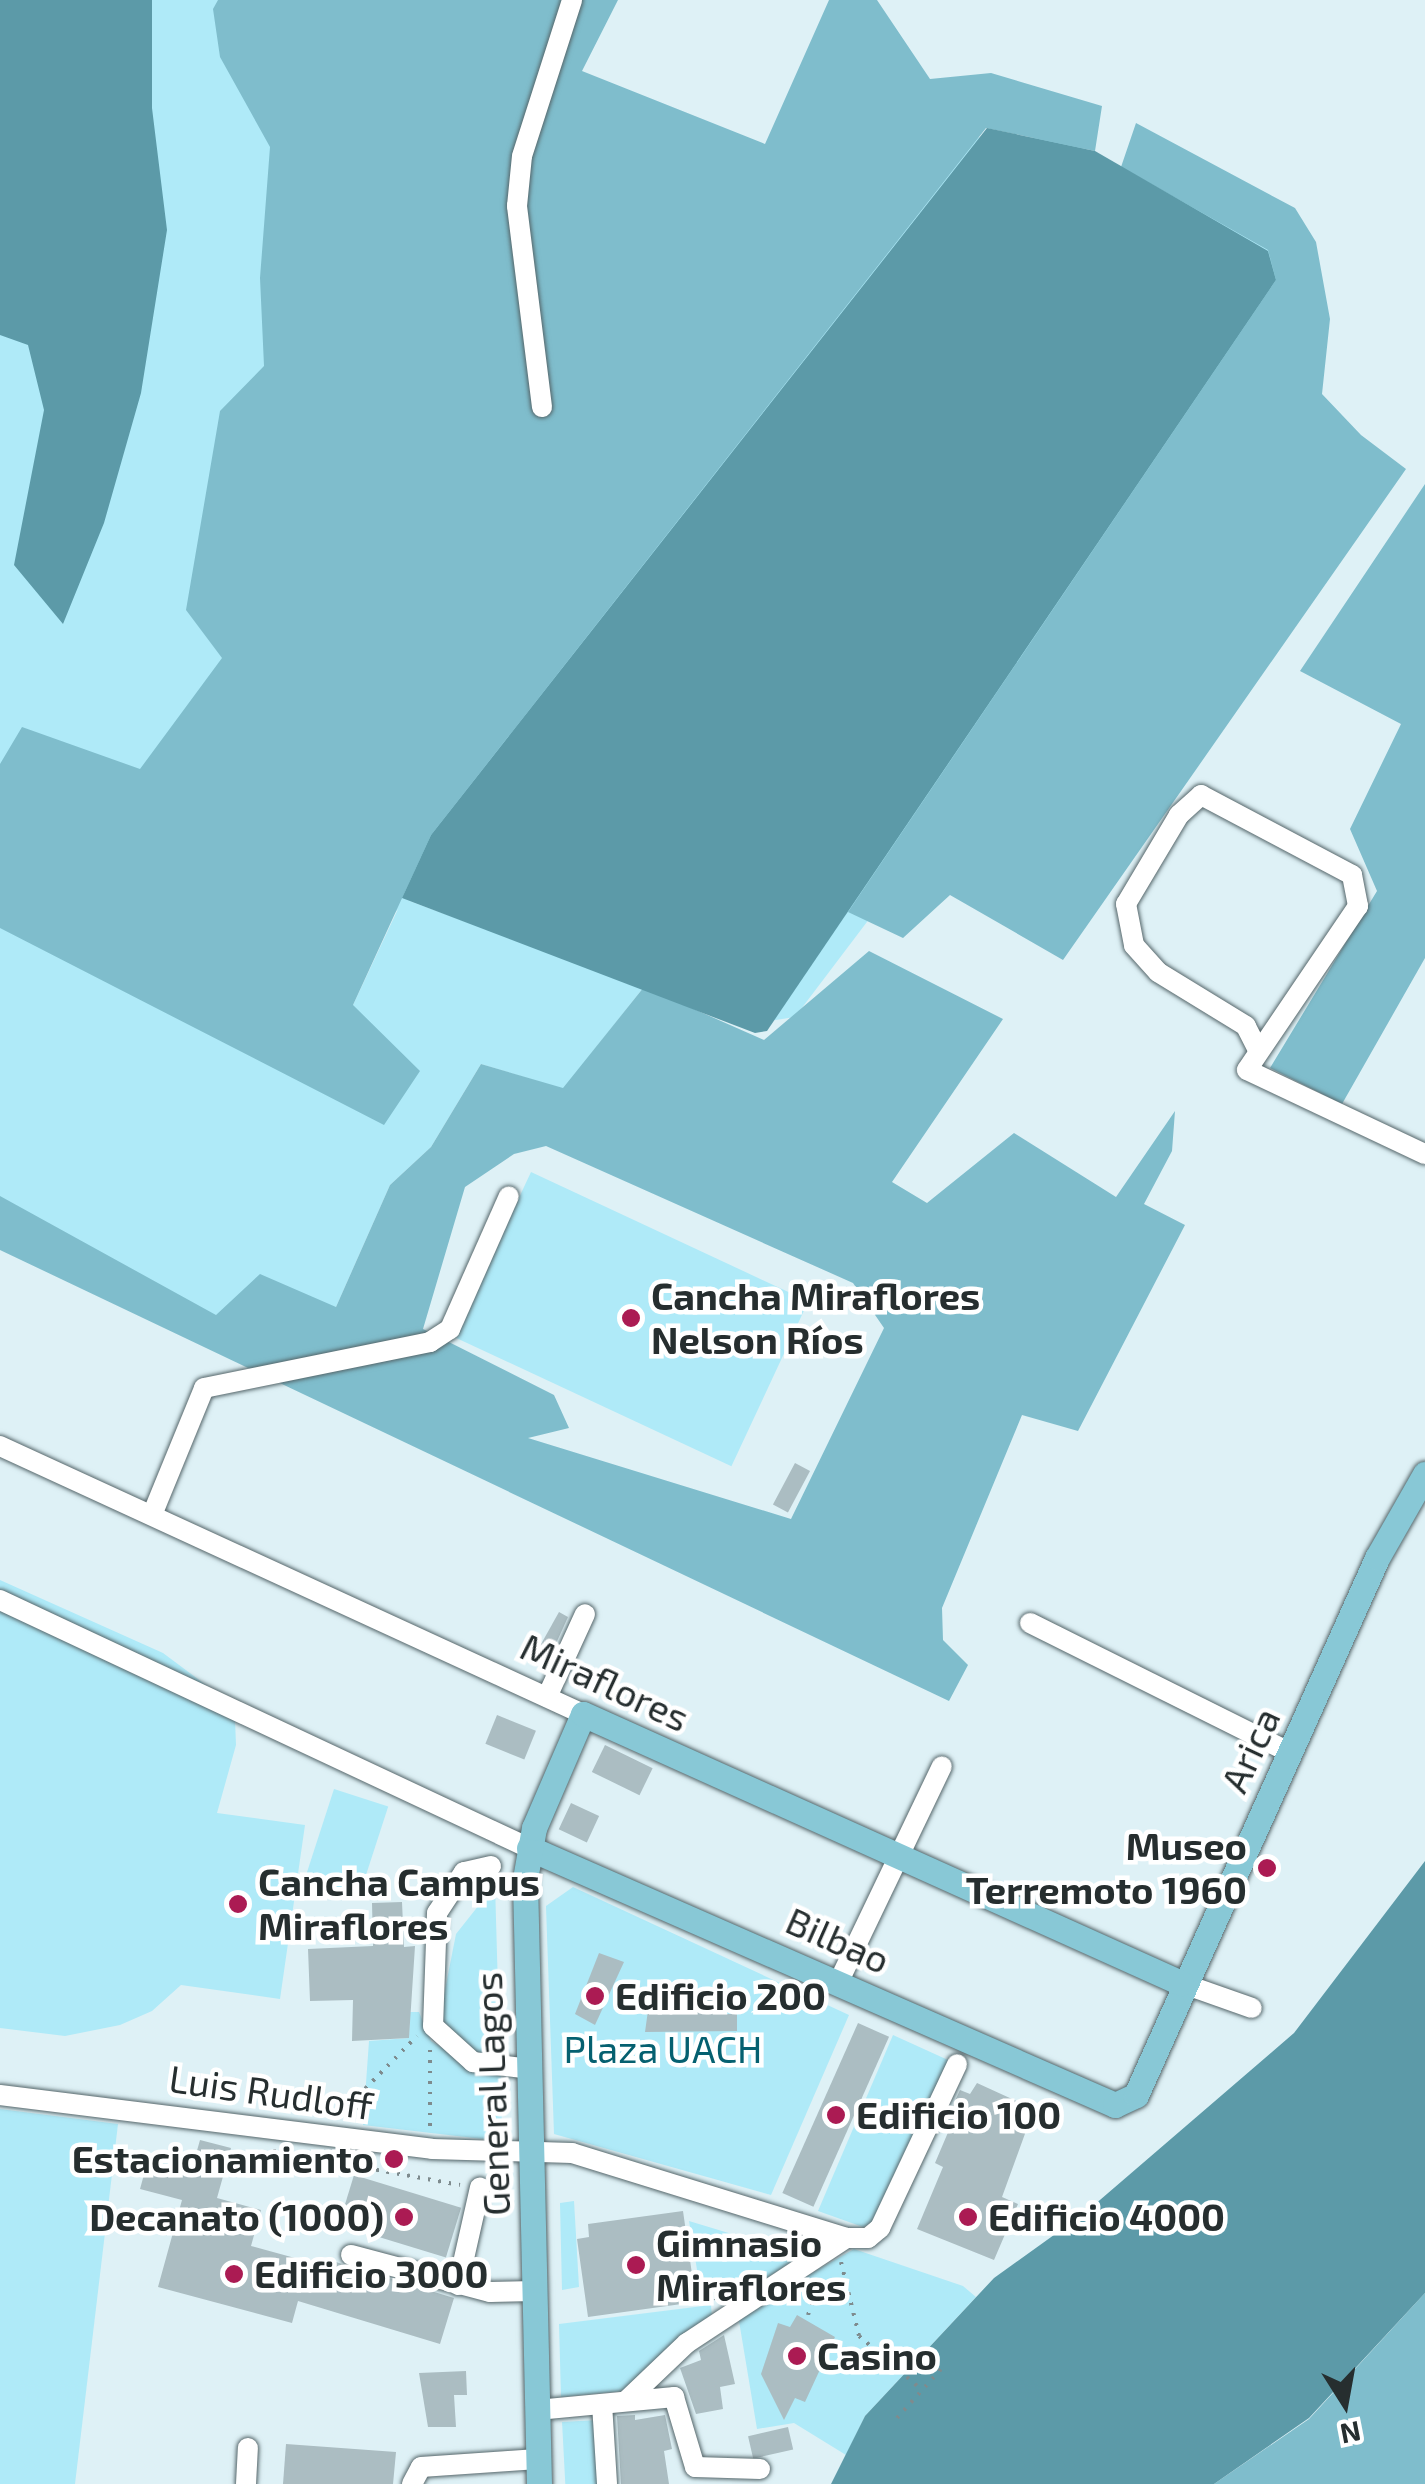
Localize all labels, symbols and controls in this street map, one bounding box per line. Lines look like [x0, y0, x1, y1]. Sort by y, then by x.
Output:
place label: Cancha Miraflores Nelson Ríos [651, 1273, 980, 1362]
marker: Cancha Miraflores Nelson Ríos [620, 1307, 642, 1329]
street label: Miraflores [514, 1623, 696, 1741]
street label: Arica [1211, 1701, 1289, 1799]
place label: Museo Terremoto 1960 [966, 1823, 1247, 1912]
marker: Museo Terremoto 1960 [1256, 1857, 1278, 1879]
place label: Cancha Campus Miraflores [258, 1859, 540, 1948]
marker: Cancha Campus Miraflores [227, 1893, 249, 1915]
street label: Bilbao [779, 1897, 897, 1983]
street label: General Lagos [465, 1971, 519, 2217]
place label: Edificio 200 [615, 1973, 826, 2019]
marker: Edificio 200 [584, 1985, 606, 2007]
park label: Plaza UACH [564, 2026, 762, 2072]
street label: Luis Rudloff [166, 2055, 376, 2129]
place label: Edificio 100 [856, 2092, 1061, 2138]
marker: Edificio 100 [825, 2104, 847, 2126]
place label: Estacionamiento [72, 2136, 374, 2182]
marker: Estacionamiento [383, 2148, 405, 2170]
place label: Decanato (1000) [89, 2194, 384, 2240]
place label: Edificio 4000 [988, 2194, 1225, 2240]
marker: Decanato (1000) [393, 2206, 415, 2228]
marker: Edificio 4000 [957, 2206, 979, 2228]
place label: Gimnasio Miraflores [656, 2220, 846, 2310]
place label: Edificio 3000 [254, 2251, 488, 2297]
marker: Gimnasio Miraflores [625, 2254, 647, 2276]
marker: Edificio 3000 [223, 2263, 245, 2285]
place label: Casino [817, 2333, 937, 2379]
marker: Casino [786, 2345, 808, 2367]
north arrow [1295, 2354, 1395, 2454]
text: N [1338, 2415, 1364, 2452]

